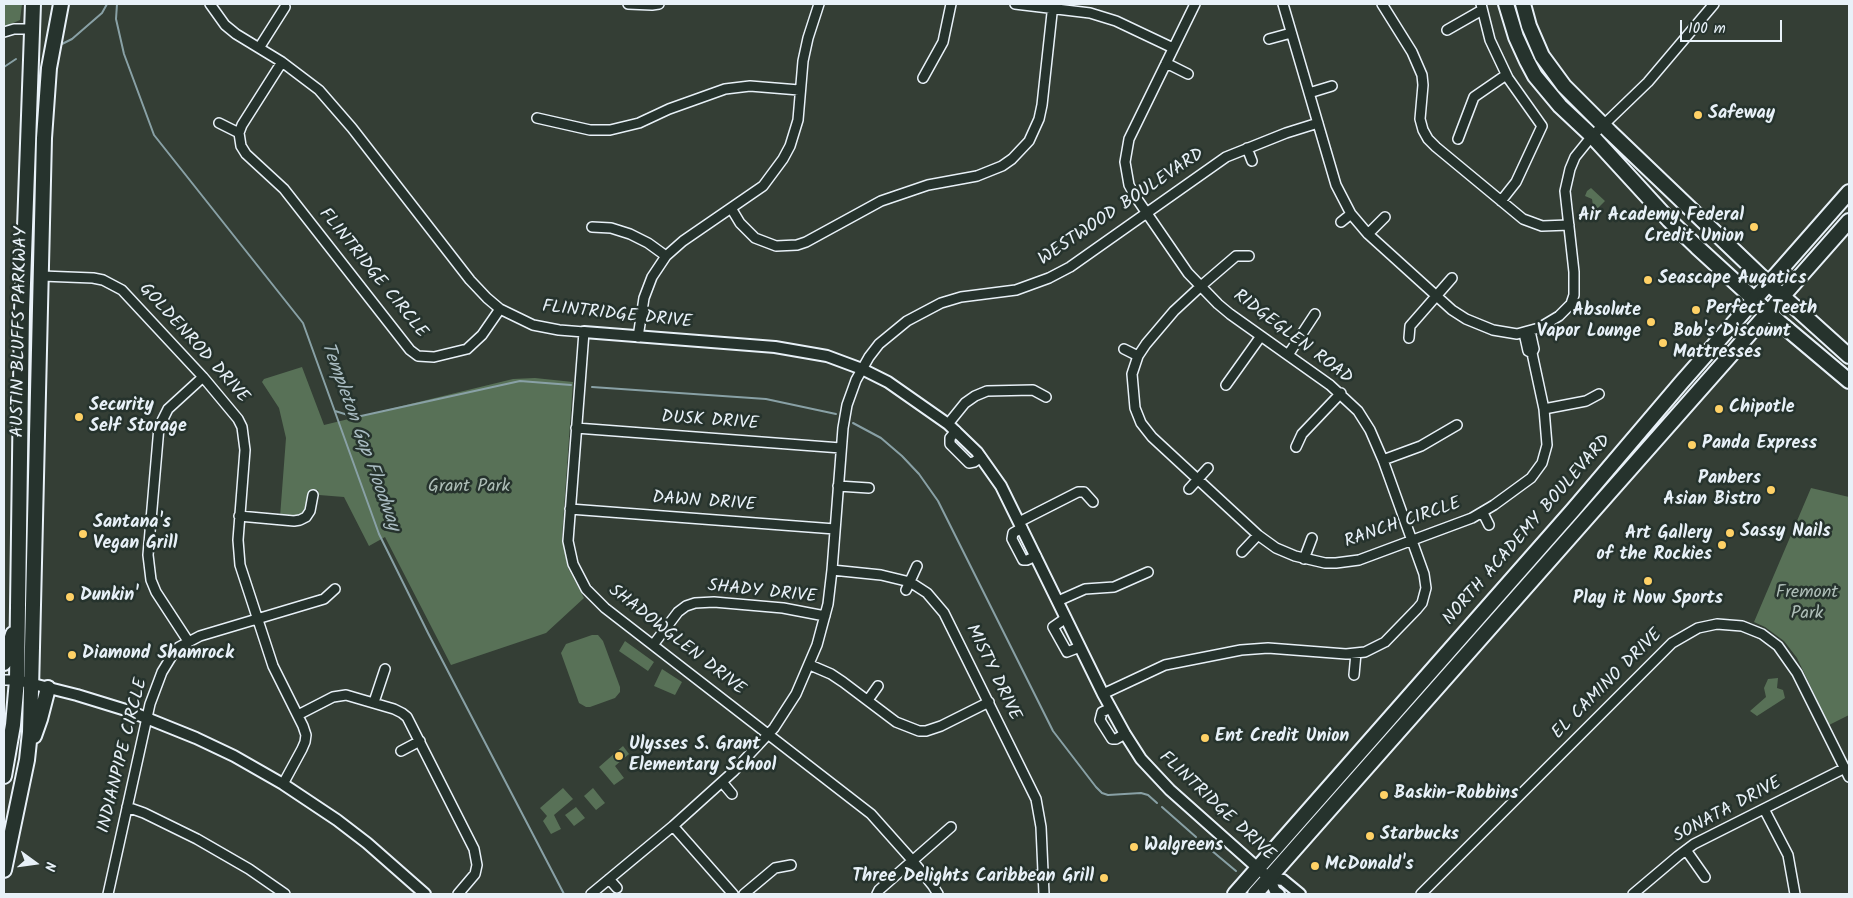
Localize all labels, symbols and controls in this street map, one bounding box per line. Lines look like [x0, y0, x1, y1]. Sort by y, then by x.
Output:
scale bar [1683, 10, 1786, 42]
text: 100 m [1688, 17, 1726, 41]
place label: Safeway [1708, 104, 1775, 126]
marker: Safeway [1692, 109, 1704, 121]
street label: WESTWOOD BOULEVARD [1035, 145, 1209, 271]
street label: FLINTRIDGE CIRCLE [313, 205, 431, 343]
place label: Air Academy Federal Credit Union [1578, 206, 1744, 248]
marker: Air Academy Federal Credit Union [1748, 221, 1760, 233]
street label: AUSTIN BLUFFS PARKWAY [8, 226, 34, 438]
place label: Seascape Auqatics [1658, 269, 1806, 291]
marker: Seascape Auqatics [1642, 274, 1654, 286]
street label: GOLDENROD DRIVE [133, 279, 253, 409]
street label: RIDGEGLEN ROAD [1228, 286, 1356, 390]
street label: FLINTRIDGE DRIVE [541, 297, 693, 335]
place label: Perfect Teeth [1706, 299, 1817, 321]
place label: Absolute Vapor Lounge [1537, 301, 1641, 344]
marker: Perfect Teeth [1690, 304, 1702, 316]
marker: Absolute Vapor Lounge [1645, 316, 1657, 328]
place label: Bob's Discount Mattresses [1673, 322, 1791, 364]
marker: Bob's Discount Mattresses [1657, 337, 1669, 349]
water label: Templeton Gap Floodway [314, 340, 404, 534]
place label: Security Self Storage [89, 396, 187, 438]
place label: Chipotle [1729, 398, 1795, 420]
marker: Chipotle [1713, 403, 1725, 415]
street label: DUSK DRIVE [661, 408, 759, 436]
marker: Security Self Storage [73, 411, 85, 423]
street label: NORTH ACADEMY BOULEVARD [1439, 431, 1617, 631]
place label: Panda Express [1702, 434, 1817, 456]
marker: Panda Express [1686, 439, 1698, 451]
place label: Panbers Asian Bistro [1663, 469, 1761, 512]
park label: Grant Park [428, 477, 510, 499]
marker: Panbers Asian Bistro [1765, 484, 1777, 496]
street label: DAWN DRIVE [651, 489, 757, 517]
street label: RANCH CIRCLE [1342, 494, 1464, 554]
place label: Santana's Vegan Grill [93, 513, 178, 556]
place label: Sassy Nails [1740, 522, 1831, 544]
place label: Art Gallery of the Rockies [1596, 524, 1712, 566]
marker: Sassy Nails [1724, 527, 1736, 539]
marker: Santana's Vegan Grill [77, 528, 89, 540]
marker: Art Gallery of the Rockies [1716, 539, 1728, 551]
marker: Play it Now Sports [1642, 575, 1654, 587]
street label: SHADY DRIVE [706, 577, 818, 609]
street label: SHADOWGLEN DRIVE [603, 581, 749, 701]
park label: Fremont Park [1776, 583, 1838, 626]
place label: Dunkin' [80, 586, 138, 608]
place label: Play it Now Sports [1573, 589, 1723, 611]
marker: Dunkin' [64, 591, 76, 603]
street label: MISTY DRIVE [959, 621, 1025, 725]
street label: EL CAMINO DRIVE [1548, 625, 1668, 745]
place label: Diamond Shamrock [82, 644, 234, 666]
marker: Diamond Shamrock [66, 649, 78, 661]
street label: INDIANPIPE CIRCLE [94, 676, 154, 836]
place label: Ent Credit Union [1215, 727, 1349, 749]
marker: Ent Credit Union [1199, 732, 1211, 744]
place label: Ulysses S. Grant Elementary School [629, 735, 776, 778]
street label: FLINTRIDGE DRIVE [1153, 748, 1279, 866]
marker: Ulysses S. Grant Elementary School [613, 750, 625, 762]
street label: SONATA DRIVE [1670, 773, 1786, 849]
place label: Baskin-Robbins [1394, 784, 1518, 806]
marker: Baskin-Robbins [1378, 789, 1390, 801]
place label: Starbucks [1380, 825, 1459, 847]
marker: Starbucks [1364, 830, 1376, 842]
place label: Walgreens [1144, 836, 1223, 858]
north arrow [10, 838, 60, 888]
marker: Walgreens [1128, 841, 1140, 853]
place label: McDonald's [1325, 855, 1414, 877]
text: N [38, 860, 61, 874]
marker: McDonald's [1309, 860, 1321, 872]
place label: Three Delights Caribbean Grill [852, 867, 1094, 889]
marker: Three Delights Caribbean Grill [1098, 872, 1110, 884]

